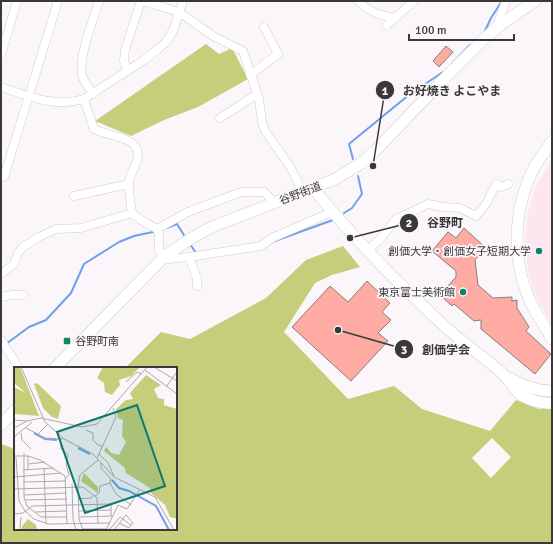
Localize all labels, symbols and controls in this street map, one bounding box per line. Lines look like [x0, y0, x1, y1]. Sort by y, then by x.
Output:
scale bar [409, 16, 514, 42]
text: 100 m [415, 23, 447, 38]
callout: お好焼き よこやま [375, 78, 510, 102]
text: 1 [382, 84, 389, 99]
text: お好焼き よこやま [403, 84, 501, 99]
street label: 谷野街道 [277, 180, 323, 207]
callout: 谷野町 [399, 211, 471, 235]
text: 2 [406, 216, 412, 231]
text: 谷野町 [427, 216, 463, 231]
place label: 創価大学・創価女子短期大学 [388, 245, 531, 258]
marker: 創価大学・創価女子短期大学 [534, 246, 544, 256]
place label: 東京富士美術館 [378, 286, 455, 299]
marker: 東京富士美術館 [458, 287, 468, 297]
place label: 谷野町南 [75, 335, 119, 348]
marker: 谷野町南 [62, 336, 72, 346]
callout: 創価学会 [394, 337, 478, 361]
text: 3 [401, 343, 407, 358]
text: 創価学会 [422, 343, 470, 358]
inset map [14, 367, 177, 530]

